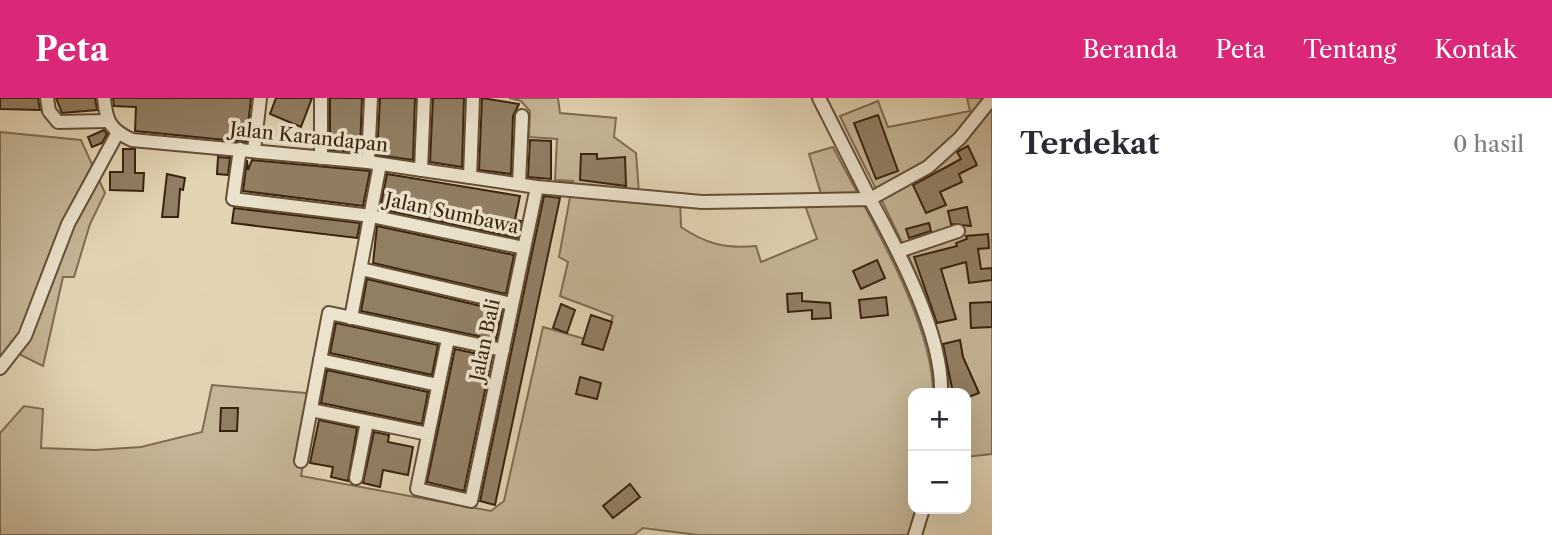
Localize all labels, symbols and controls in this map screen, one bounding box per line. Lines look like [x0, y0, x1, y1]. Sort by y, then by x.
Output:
text: Peta [35, 29, 109, 70]
text: Beranda [1082, 35, 1178, 64]
text: Peta [1216, 35, 1265, 64]
text: Tentang [1303, 35, 1396, 64]
text: Kontak [1434, 35, 1517, 64]
street label: Jalan Karandapan [226, 117, 389, 157]
text: Terdekat [1020, 125, 1160, 162]
text: 0 hasil [1453, 130, 1524, 158]
street label: Jalan Sumbawa [380, 187, 521, 238]
street label: Jalan Bali [464, 296, 505, 386]
map controls [908, 388, 971, 514]
button: + [908, 388, 971, 451]
button: − [908, 451, 971, 514]

